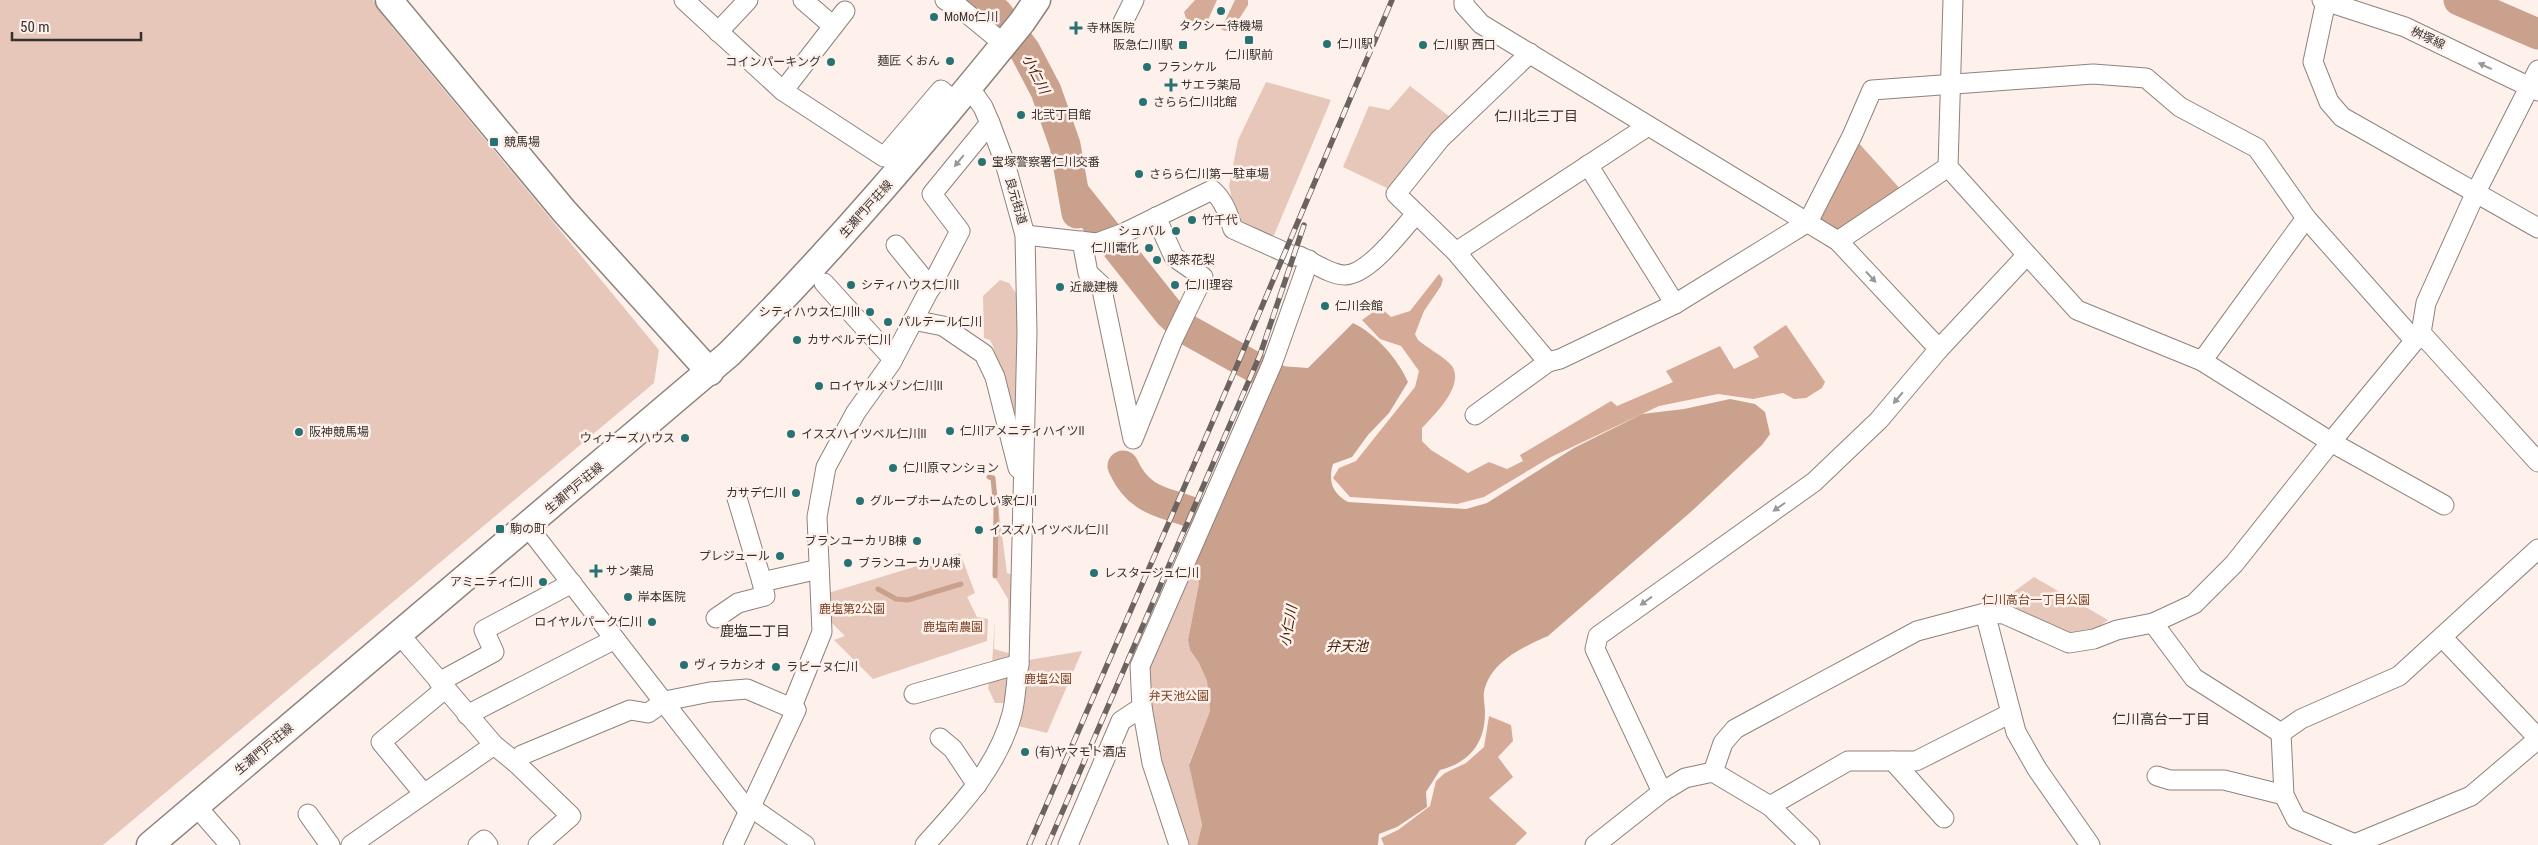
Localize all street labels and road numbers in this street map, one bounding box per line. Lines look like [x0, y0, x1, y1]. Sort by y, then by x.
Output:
street label: 桝塚線 [2409, 24, 2447, 52]
street label: 良元街道 [1003, 176, 1029, 226]
street label: 生瀬門戸荘線 [837, 178, 895, 240]
street label: 生瀬門戸荘線 [542, 459, 606, 517]
street label: 生瀬門戸荘線 [232, 720, 296, 778]

